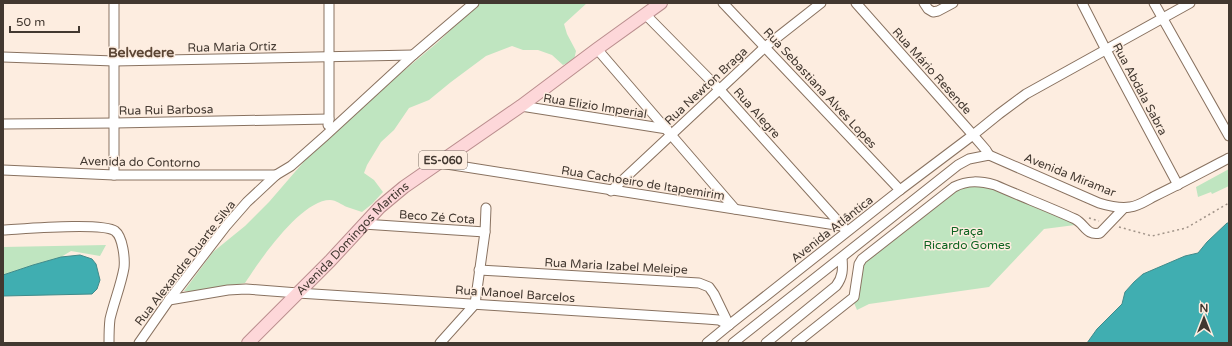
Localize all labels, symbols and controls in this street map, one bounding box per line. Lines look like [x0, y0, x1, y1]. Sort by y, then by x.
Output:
scale bar [10, 8, 79, 34]
text: 50 m [16, 15, 45, 29]
street label: Rua Sebastiana Alves Lopes [760, 25, 880, 151]
street label: Rua Mário Resende [889, 25, 975, 117]
street label: Rua Maria Ortiz [187, 39, 277, 55]
street label: Rua Abdala Sabra [1110, 41, 1170, 137]
district label: Belvedere [108, 44, 174, 61]
street label: Rua Newton Braga [662, 44, 750, 128]
street label: Rua Alegre [731, 85, 783, 141]
street label: Rua Elizio Imperial [542, 91, 648, 121]
street label: Rua Rui Barbosa [119, 102, 213, 118]
street label: Avenida Miramar [1022, 150, 1118, 200]
road number: ES-060 [419, 151, 467, 169]
street label: Avenida do Contorno [79, 154, 201, 170]
street label: Rua Cachoeiro de Itapemirim [560, 163, 726, 203]
street label: Avenida Domingos Martins [293, 179, 412, 298]
street label: Avenida Atlântica [788, 193, 876, 265]
street label: Rua Alexandre Duarte Silva [132, 198, 238, 328]
street label: Beco Zé Cota [399, 207, 475, 227]
park label: Praça Ricardo Gomes [923, 224, 1011, 252]
street label: Rua Maria Izabel Meleipe [544, 255, 688, 277]
street label: Rua Manoel Barcelos [455, 283, 576, 305]
north arrow [1184, 298, 1224, 338]
text: N [1200, 302, 1208, 315]

